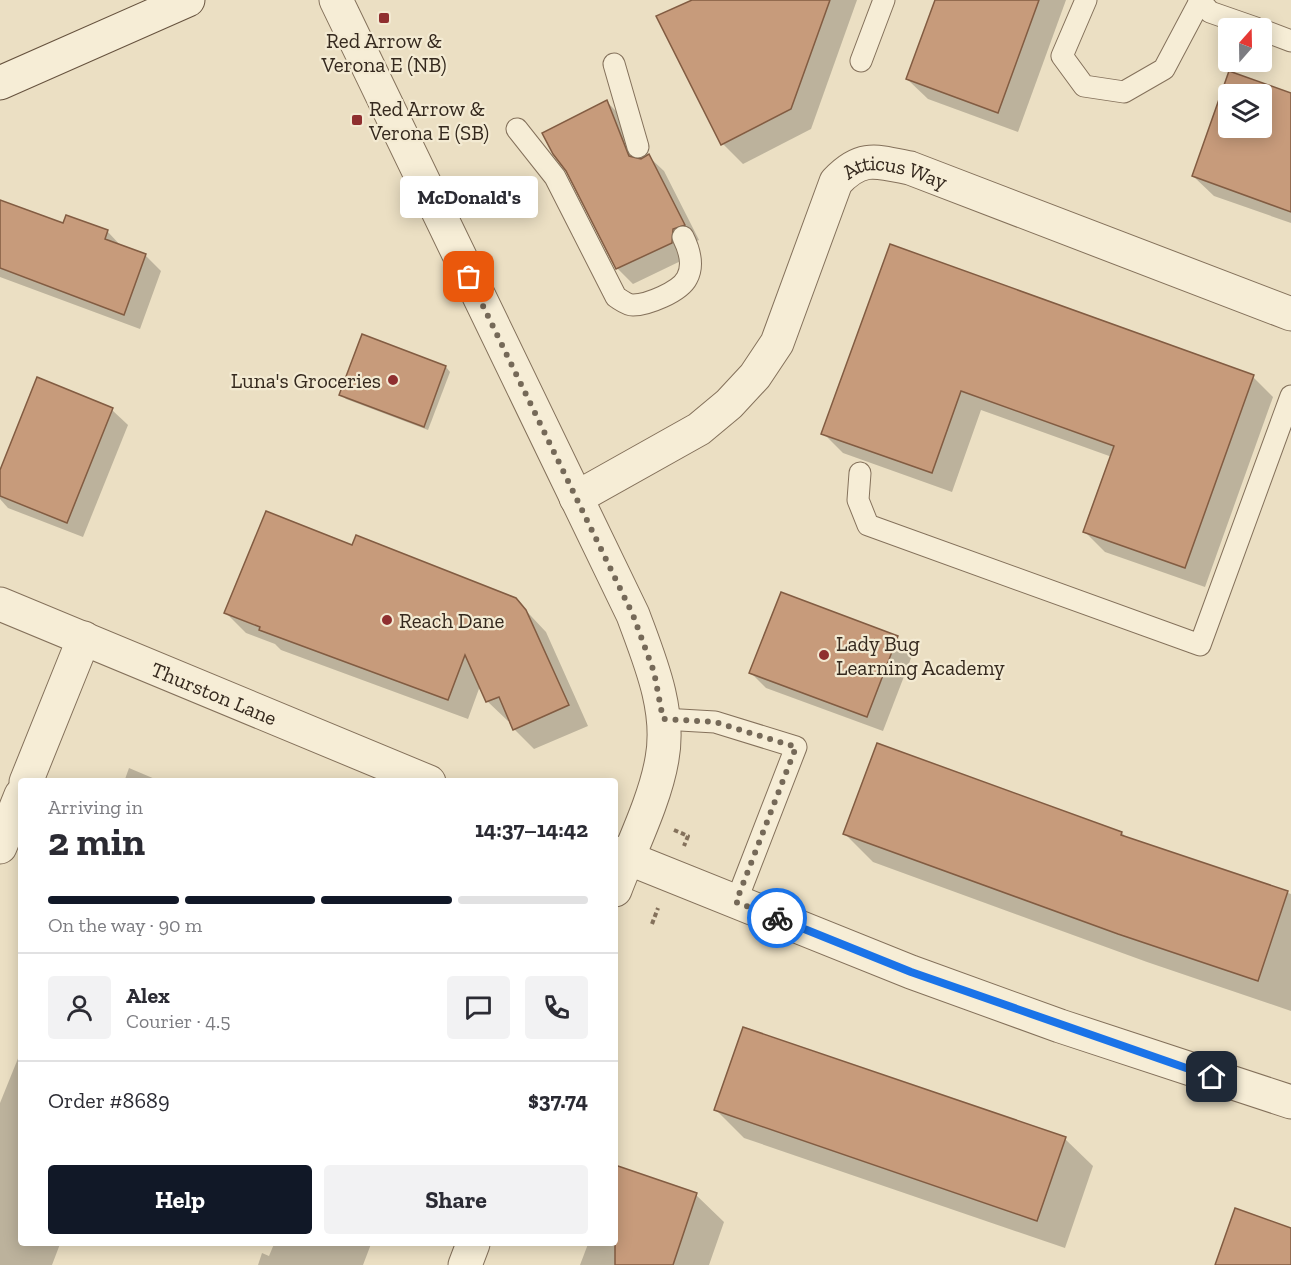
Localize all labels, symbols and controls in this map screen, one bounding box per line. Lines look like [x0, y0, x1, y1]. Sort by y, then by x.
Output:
marker: Red Arrow & Verona E (NB) [377, 11, 391, 25]
north arrow [1218, 18, 1272, 72]
map controls [1218, 18, 1272, 138]
place label: Red Arrow & Verona E (NB) [321, 28, 446, 77]
button: layers [1218, 84, 1272, 138]
place label: Red Arrow & Verona E (SB) [368, 96, 489, 145]
marker: Red Arrow & Verona E (SB) [350, 113, 364, 127]
street label: Atticus Way [837, 150, 951, 194]
callout: McDonald's [400, 175, 538, 217]
text: McDonald's [417, 185, 521, 209]
pin [443, 251, 494, 302]
icon: bag [452, 260, 485, 293]
place label: Luna's Groceries [231, 368, 381, 393]
marker: Luna's Groceries [386, 373, 400, 387]
place label: Reach Dane [399, 608, 505, 633]
marker: Reach Dane [380, 613, 394, 627]
place label: Lady Bug Learning Academy [836, 631, 1005, 680]
marker: Lady Bug Learning Academy [817, 648, 831, 662]
street label: Thurston Lane [148, 656, 281, 730]
text: Arriving in [48, 795, 143, 819]
text: 14:37–14:42 [475, 816, 588, 843]
text: 2 min [48, 818, 145, 865]
courier [747, 888, 807, 948]
icon: bike [761, 902, 794, 935]
text: On the way · 90 m [48, 913, 202, 937]
button: person [48, 976, 111, 1039]
button: chat [447, 976, 510, 1039]
button: phone [525, 976, 588, 1039]
text: Alex [126, 982, 170, 1009]
text: Courier · 4.5 [126, 1009, 231, 1033]
pin [1186, 1051, 1237, 1102]
icon: home [1195, 1060, 1228, 1093]
text: Order #8689 [48, 1087, 170, 1114]
text: $37.74 [528, 1087, 588, 1114]
button: Help [48, 1165, 312, 1234]
button: Share [324, 1165, 588, 1234]

